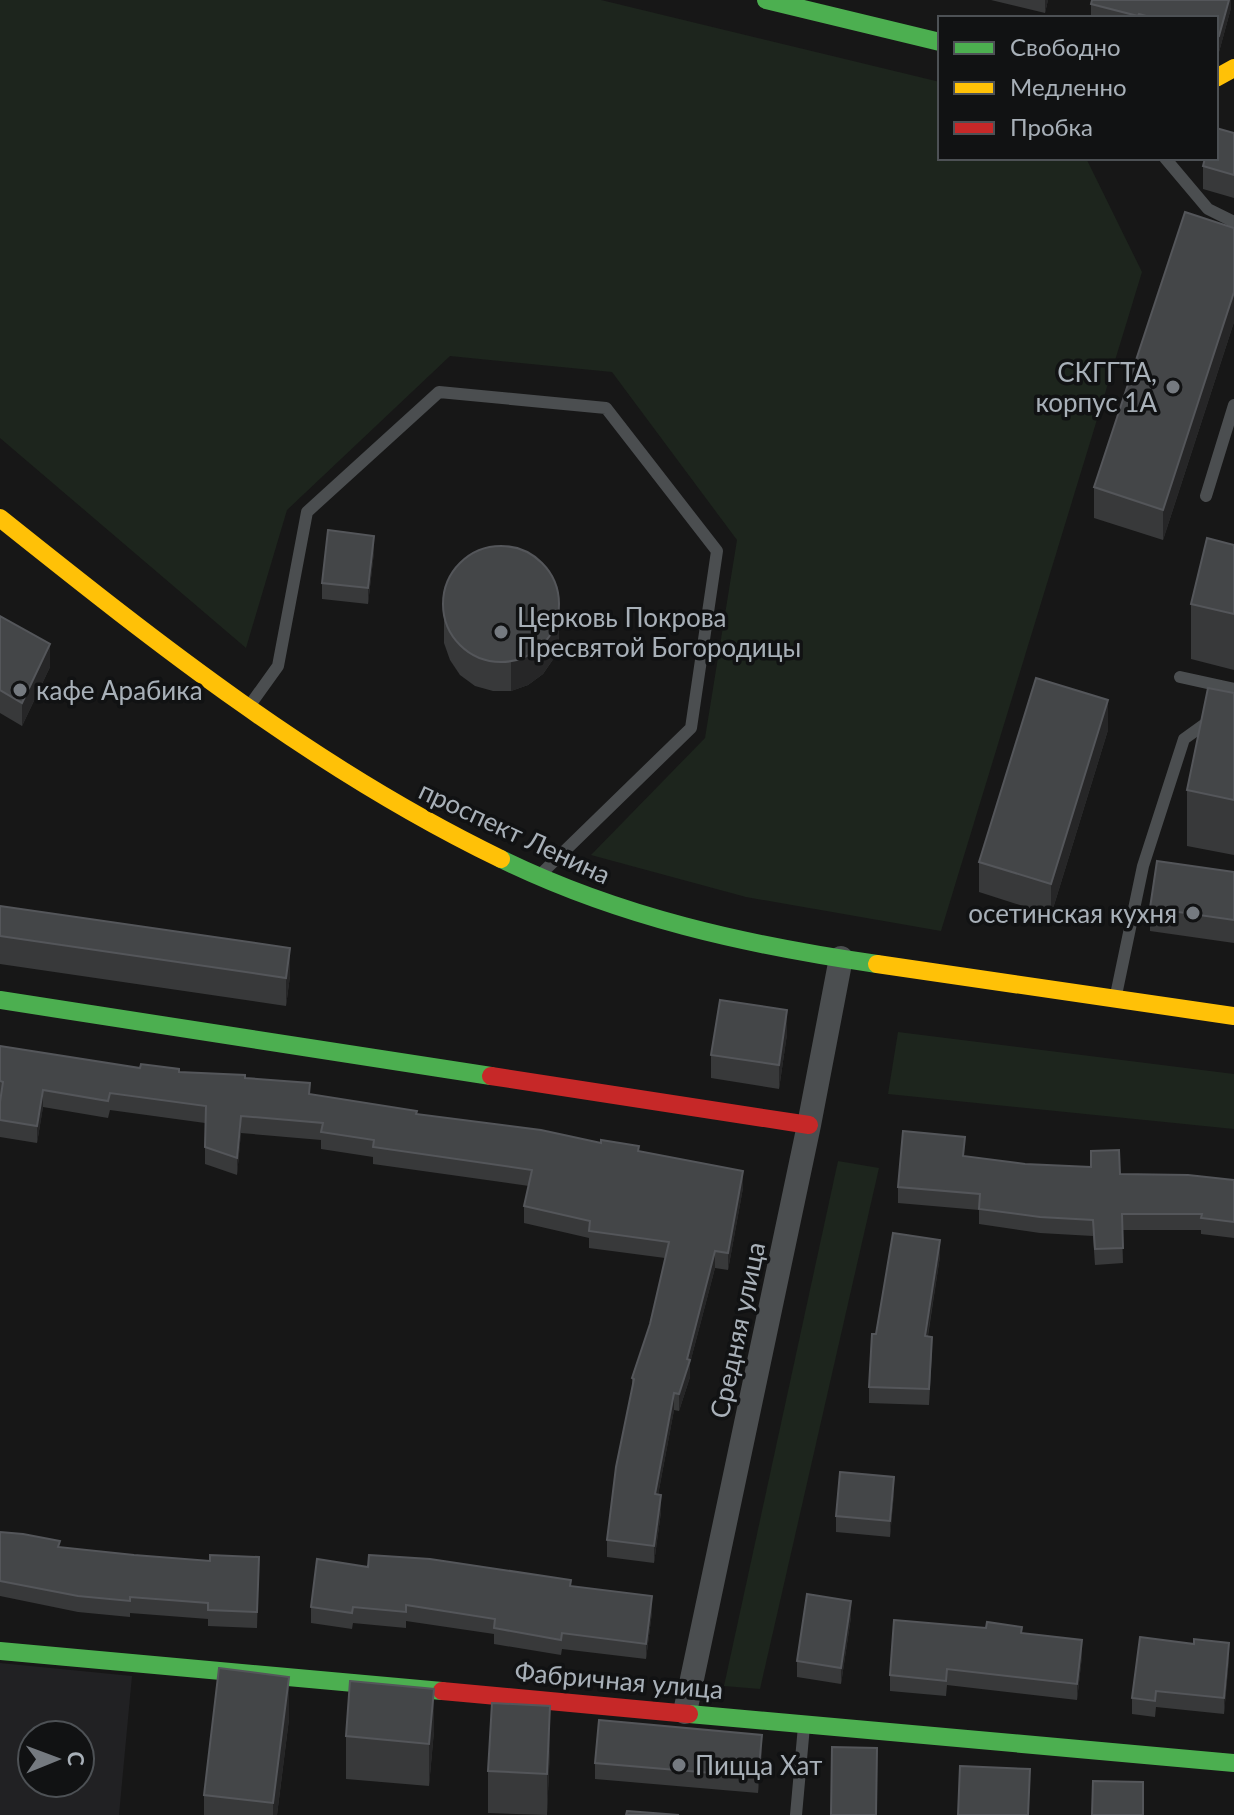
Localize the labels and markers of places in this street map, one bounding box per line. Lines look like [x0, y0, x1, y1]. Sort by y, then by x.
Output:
place label: СКГГТА, корпус 1А [1035, 356, 1157, 418]
marker: СКГГТА, корпус 1А [1164, 378, 1182, 396]
place label: Церковь Покрова Пресвятой Богородицы [517, 601, 801, 663]
marker: Церковь Покрова Пресвятой Богородицы [492, 623, 510, 641]
place label: кафе Арабика [36, 674, 203, 706]
marker: кафе Арабика [11, 681, 29, 699]
place label: осетинская кухня [968, 897, 1177, 929]
marker: осетинская кухня [1184, 904, 1202, 922]
place label: Пицца Хат [695, 1749, 822, 1781]
marker: Пицца Хат [670, 1756, 688, 1774]

